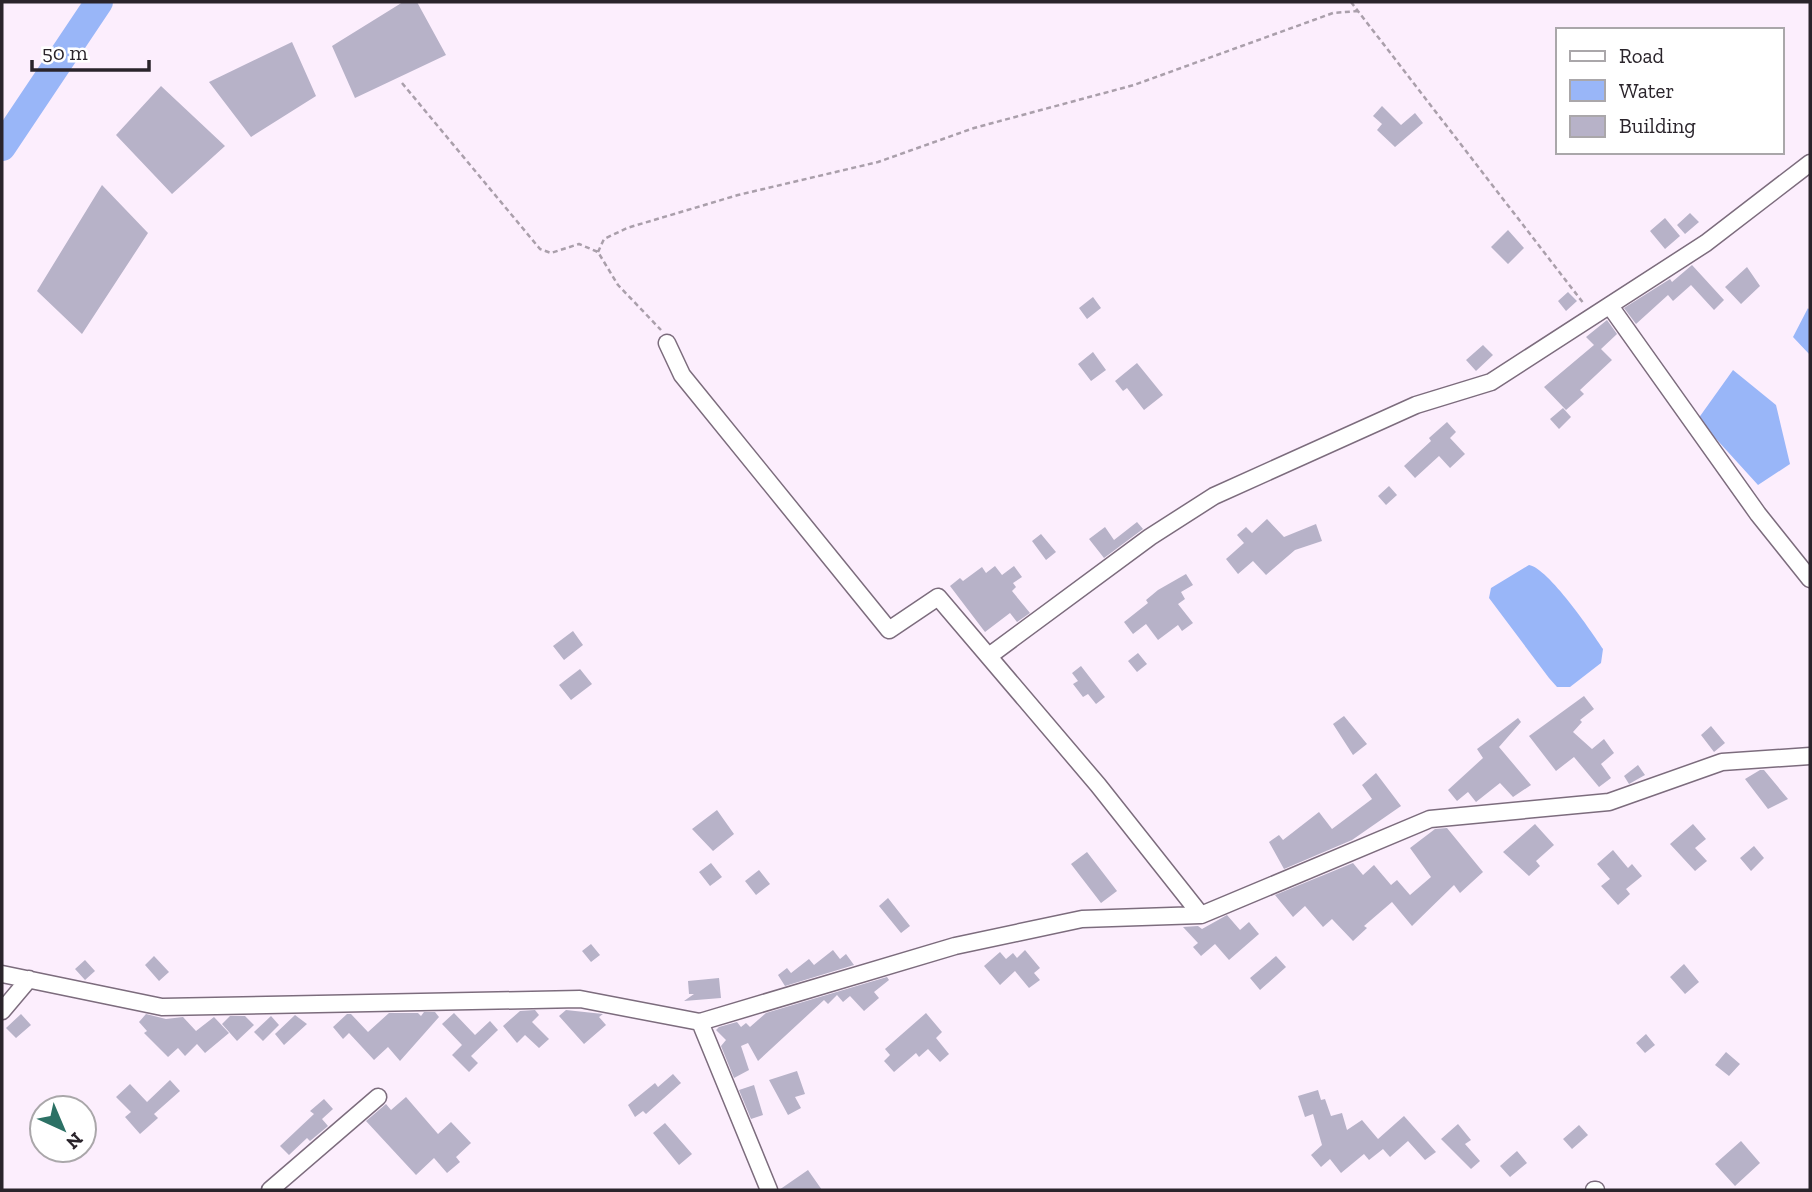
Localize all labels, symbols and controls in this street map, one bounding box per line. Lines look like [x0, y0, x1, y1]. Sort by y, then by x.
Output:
scale bar [32, 28, 149, 72]
legend [1556, 28, 1784, 154]
text: 50 m [42, 40, 88, 65]
text: Road [1619, 43, 1665, 68]
text: Water [1619, 78, 1674, 103]
text: Building [1619, 113, 1696, 138]
north arrow [28, 1094, 98, 1164]
text: N [61, 1128, 88, 1154]

